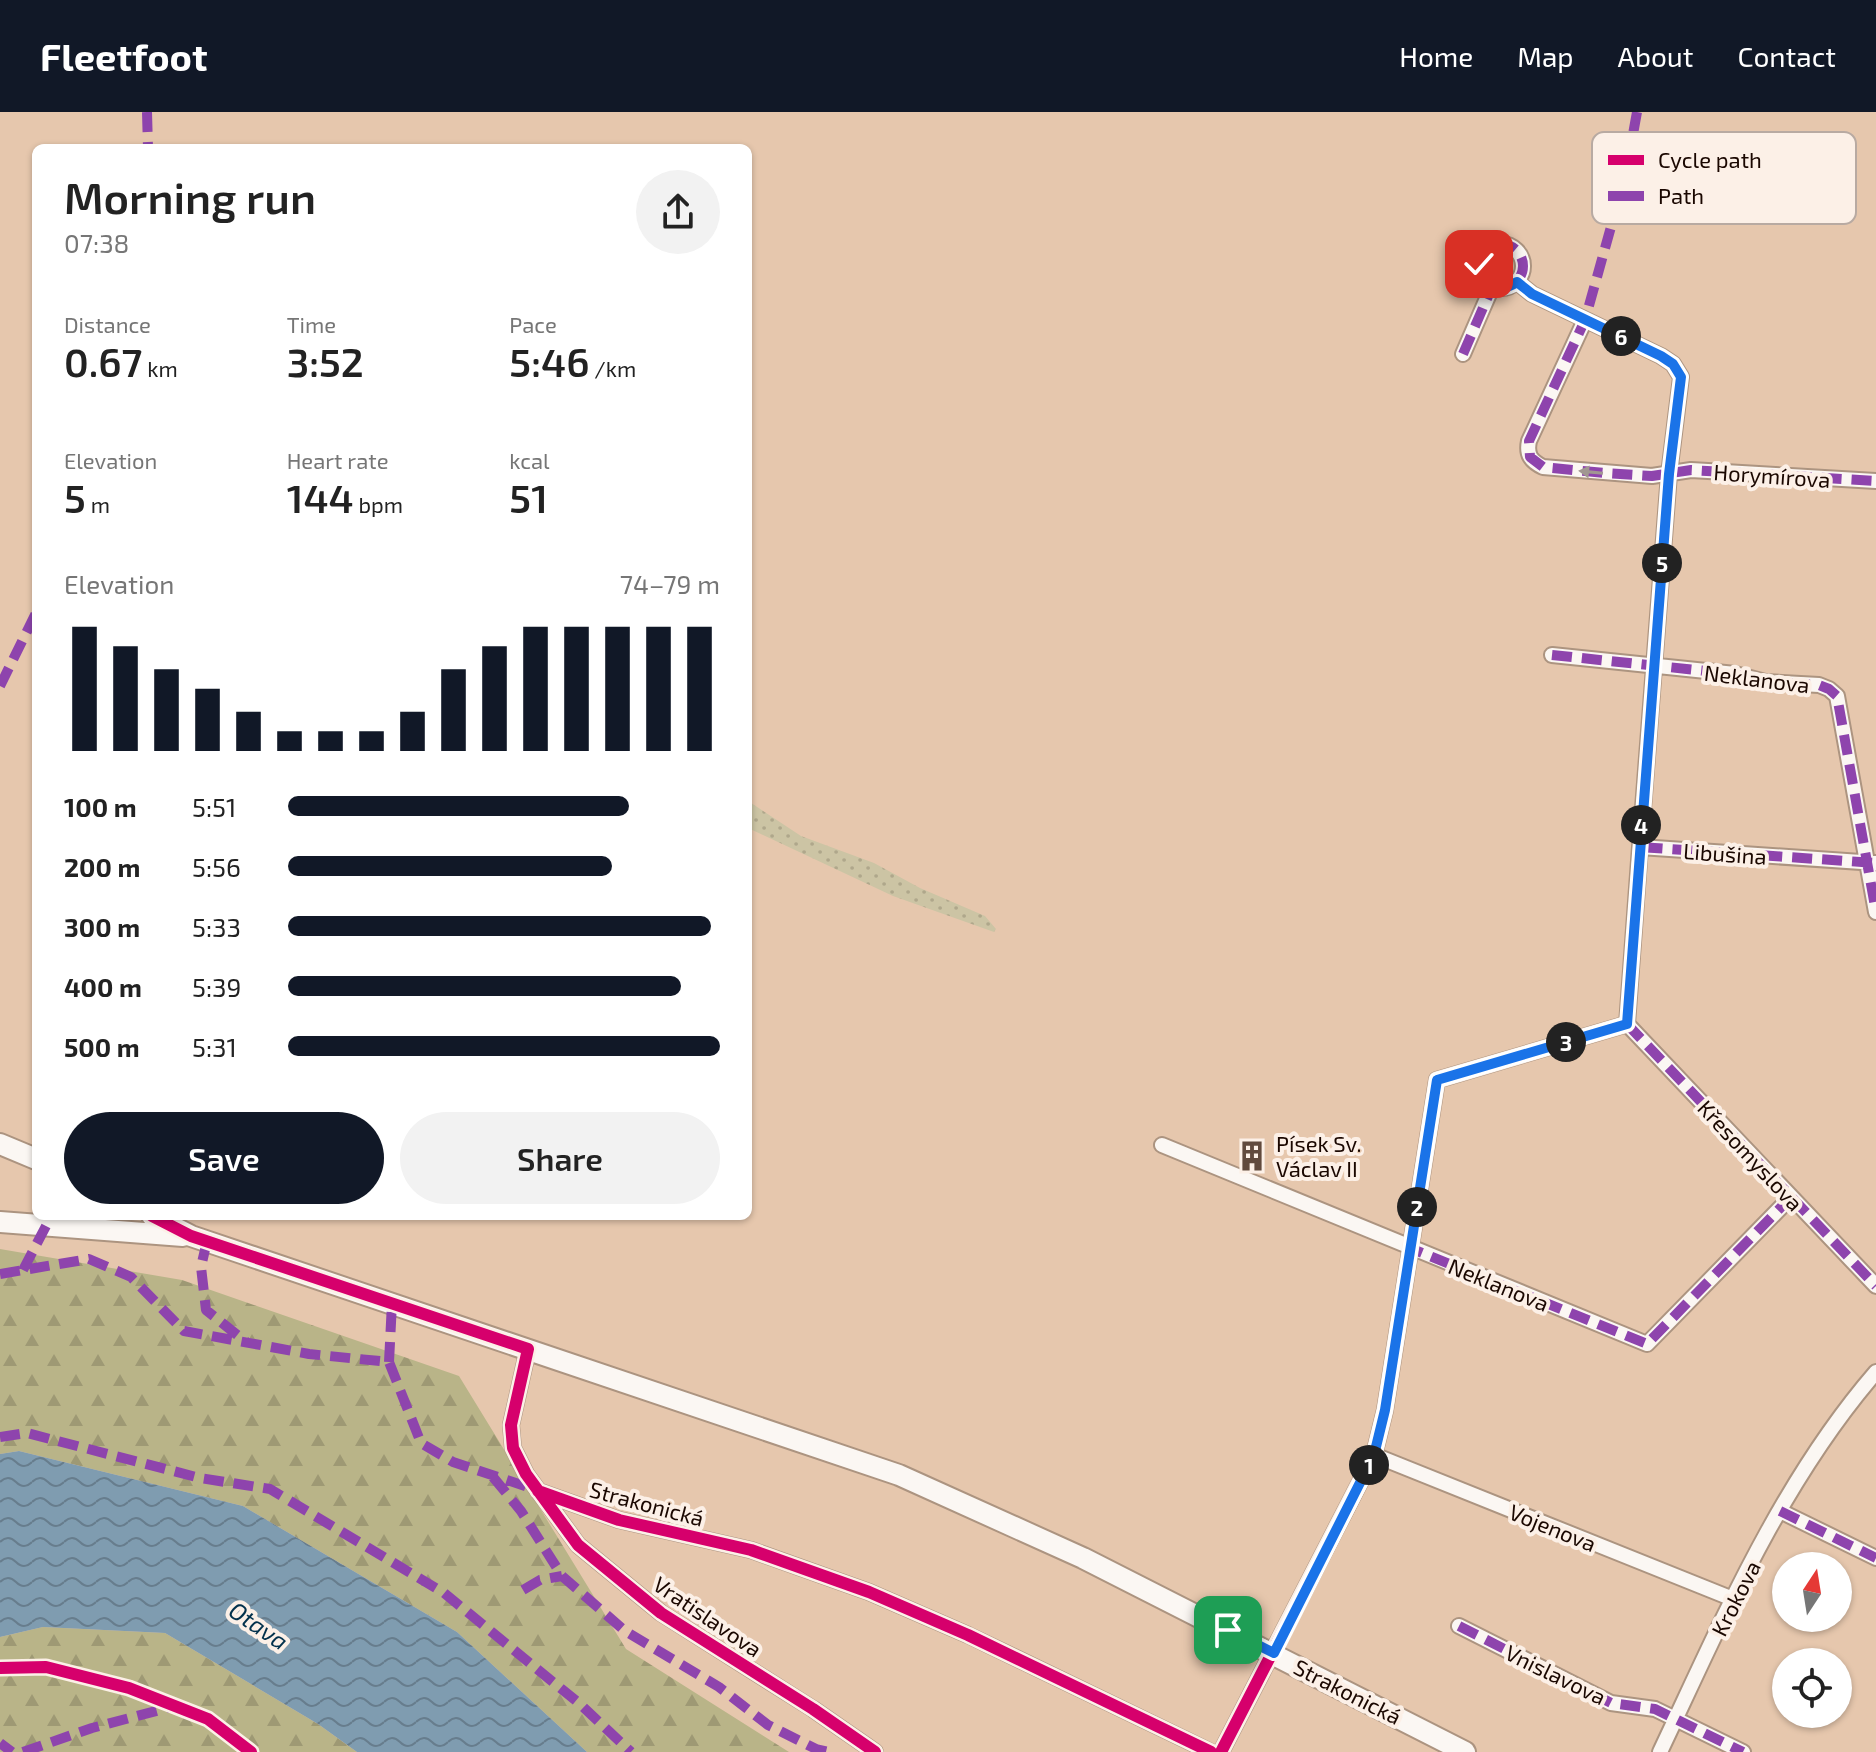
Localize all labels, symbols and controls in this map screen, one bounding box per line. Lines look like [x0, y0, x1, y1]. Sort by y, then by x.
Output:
text: Fleetfoot [40, 33, 208, 79]
text: Home [1399, 39, 1473, 73]
text: Map [1517, 39, 1574, 73]
text: About [1618, 39, 1693, 73]
text: Contact [1737, 39, 1836, 73]
legend [1592, 132, 1856, 224]
text: Cycle path [1658, 146, 1762, 172]
text: Morning run [64, 170, 316, 223]
button: share [636, 170, 720, 254]
text: Path [1658, 182, 1704, 208]
text: 07:38 [64, 227, 129, 258]
pin [1445, 230, 1513, 298]
icon: check [1457, 242, 1501, 286]
text: Distance [64, 311, 151, 337]
text: Time [287, 311, 336, 337]
text: Pace [509, 311, 557, 337]
pin: 6 [1601, 316, 1641, 356]
text: 6 [1615, 323, 1627, 349]
text: 0.67 [64, 337, 142, 385]
text: 3:52 [287, 337, 364, 385]
text: 5:46 [509, 337, 589, 385]
text: km [142, 355, 178, 381]
text: /km [589, 355, 636, 381]
text: Elevation [64, 447, 157, 473]
text: Heart rate [287, 447, 388, 473]
text: kcal [509, 447, 550, 473]
street label: Horymírova [1713, 458, 1831, 492]
one-way arrow [1578, 465, 1603, 478]
text: 5 [64, 473, 86, 521]
text: 144 [287, 473, 354, 521]
text: 51 [509, 473, 548, 521]
text: m [86, 491, 110, 517]
text: bpm [354, 491, 403, 517]
pin: 5 [1642, 543, 1682, 583]
text: 5 [1656, 550, 1668, 576]
text: Elevation [64, 568, 174, 599]
text: 74–79 m [620, 568, 720, 599]
street label: Neklanova [1703, 659, 1811, 697]
text: 100 m [64, 791, 137, 822]
text: 5:51 [192, 791, 236, 822]
pin: 4 [1621, 805, 1661, 845]
text: 4 [1634, 812, 1648, 838]
street label: Libušina [1683, 837, 1767, 869]
text: 200 m [64, 851, 140, 882]
text: 5:56 [192, 851, 241, 882]
text: 300 m [64, 911, 140, 942]
text: 5:33 [192, 911, 241, 942]
text: 400 m [64, 971, 142, 1002]
text: 5:39 [192, 971, 241, 1002]
pin: 3 [1546, 1022, 1586, 1062]
text: 3 [1560, 1029, 1572, 1055]
text: 500 m [64, 1031, 140, 1062]
text: 5:31 [192, 1031, 237, 1062]
street label: Křesomyslova [1693, 1094, 1809, 1216]
button: Save [64, 1112, 384, 1204]
button: Share [400, 1112, 720, 1204]
place label: Písek Sv. Václav II [1276, 1130, 1362, 1181]
building icon: Písek Sv. Václav II [1235, 1139, 1269, 1173]
pin: 2 [1397, 1187, 1437, 1227]
text: 2 [1411, 1194, 1423, 1220]
street label: Neklanova [1445, 1252, 1553, 1316]
pin: 1 [1349, 1445, 1389, 1485]
text: 1 [1364, 1452, 1374, 1478]
street label: Strakonická [587, 1475, 707, 1531]
street label: Vojenova [1505, 1498, 1600, 1557]
north arrow [1772, 1552, 1852, 1632]
map controls [1772, 1552, 1852, 1728]
street label: Krokova [1705, 1556, 1765, 1640]
street label: Vratislavova [649, 1570, 767, 1662]
water label: Otava [224, 1595, 294, 1655]
pin [1194, 1596, 1262, 1664]
icon: arrive [1206, 1608, 1250, 1652]
street label: Vnislavova [1502, 1639, 1610, 1709]
button: locate [1772, 1648, 1852, 1728]
street label: Strakonická [1290, 1653, 1406, 1729]

